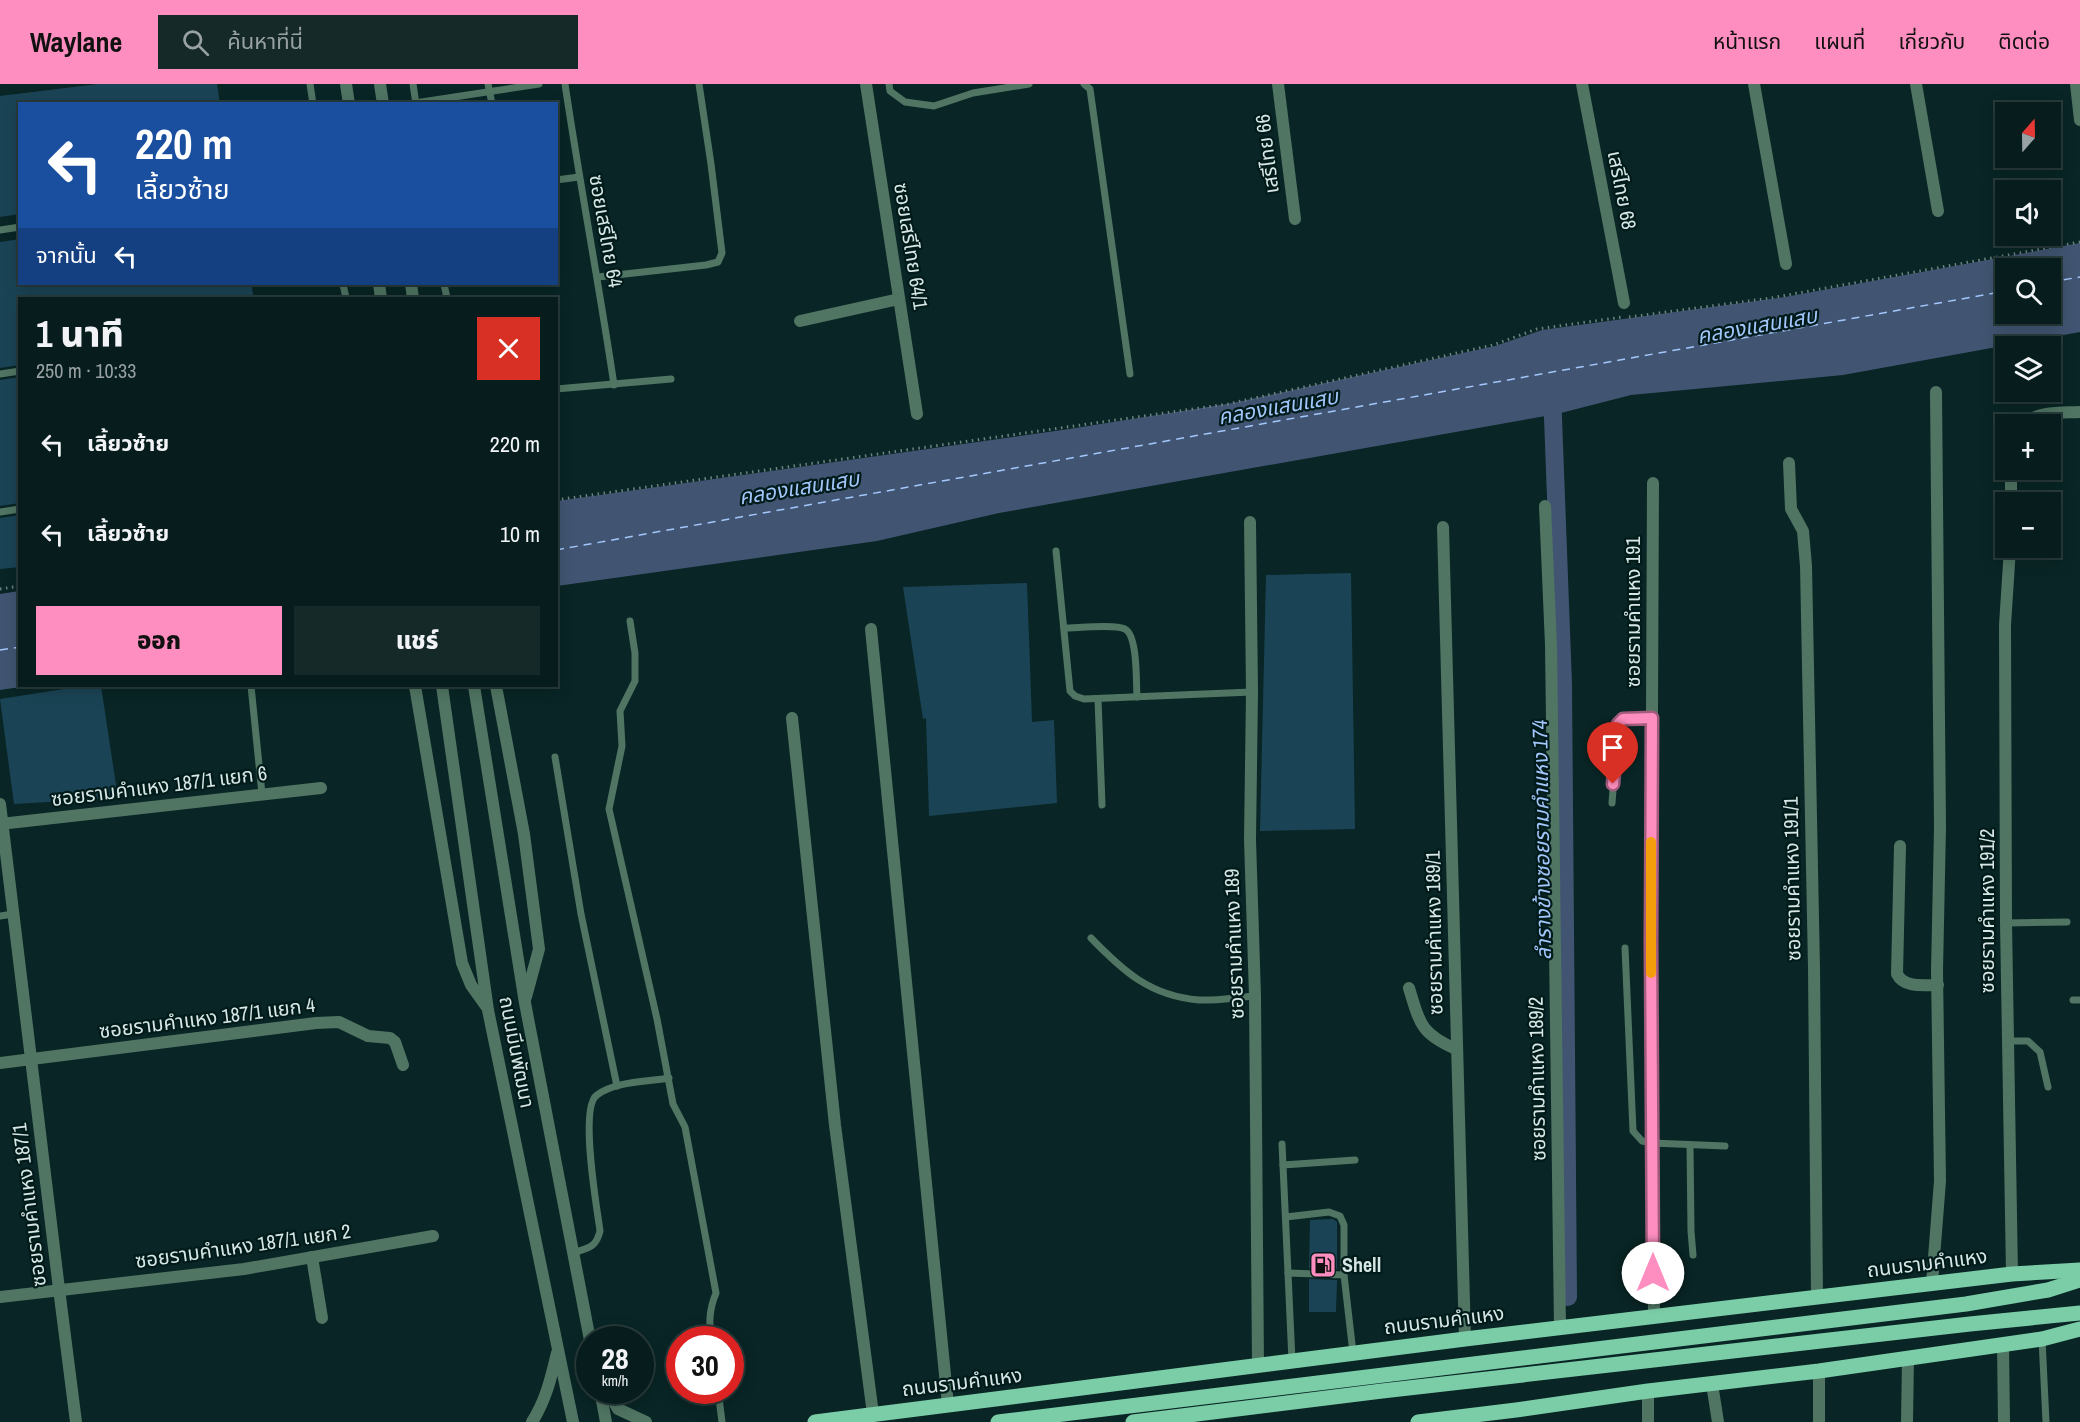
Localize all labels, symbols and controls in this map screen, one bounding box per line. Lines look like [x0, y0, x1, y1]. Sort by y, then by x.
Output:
search box [158, 15, 578, 69]
text: Waylane [30, 23, 122, 61]
icon: search [179, 26, 212, 59]
text: ค้นหาที่นี่ [227, 26, 303, 56]
text: หน้าแรก [1713, 27, 1781, 56]
text: แผนที่ [1814, 27, 1865, 56]
text: เกี่ยวกับ [1898, 27, 1965, 56]
text: ติดต่อ [1998, 27, 2050, 56]
north arrow [1995, 102, 2061, 168]
map controls [1995, 102, 2061, 558]
street label: เสรีไทย 66 [1248, 113, 1285, 195]
text: 220 m [135, 116, 233, 172]
icon: left [36, 126, 114, 204]
street label: เสรีไทย 68 [1602, 148, 1643, 232]
text: เลี้ยวซ้าย [135, 171, 229, 207]
street label: ซอยเสรีไทย 64 [583, 172, 630, 290]
button: sound [1995, 180, 2061, 246]
street label: ซอยเสรีไทย 64/1 [888, 181, 935, 311]
text: จากนั้น [36, 240, 97, 270]
icon: left [109, 240, 142, 273]
button: search [1995, 258, 2061, 324]
water label: คลองแสนแสบ [1695, 300, 1820, 350]
text: 1 นาที [36, 310, 124, 358]
button: close [477, 317, 540, 380]
button: layers [1995, 336, 2061, 402]
text: 250 m · 10:33 [36, 357, 136, 384]
water label: คลองแสนแสบ [1216, 381, 1341, 431]
button: + [1995, 414, 2061, 480]
icon: left [36, 428, 69, 461]
text: เลี้ยวซ้าย [87, 428, 169, 458]
text: 220 m [490, 429, 540, 459]
water label: คลองแสนแสบ [737, 463, 862, 511]
button: − [1995, 492, 2061, 558]
icon: left [36, 518, 69, 551]
text: เลี้ยวซ้าย [87, 518, 169, 548]
text: 10 m [500, 519, 540, 549]
street label: ซอยรามคำแหง 191 [1619, 537, 1646, 687]
button: ออก [36, 606, 282, 675]
button: แชร์ [294, 606, 540, 675]
water label: ลำรางข้างซอยรามคำแหง 174 [1525, 719, 1558, 960]
pin [1587, 722, 1638, 784]
icon: arrive [1596, 731, 1629, 764]
street label: ซอยรามคำแหง 187/1 แยก 6 [49, 759, 268, 812]
street label: ซอยรามคำแหง 191/1 [1777, 797, 1806, 961]
street label: ซอยรามคำแหง 191/2 [1973, 829, 2000, 993]
street label: ซอยรามคำแหง 189/1 [1419, 851, 1448, 1015]
street label: ซอยรามคำแหง 189 [1217, 868, 1250, 1020]
street label: ซอยรามคำแหง 187/1 แยก 4 [97, 991, 316, 1044]
street label: ถนนมีนพัฒนา [493, 994, 542, 1110]
street label: ซอยรามคำแหง 189/2 [1522, 997, 1551, 1161]
street label: ซอยรามคำแหง 187/1 [5, 1122, 52, 1288]
street label: ซอยรามคำแหง 187/1 แยก 2 [133, 1217, 352, 1274]
position arrow [1621, 1241, 1685, 1305]
street label: ถนนรามคำแหง [1865, 1242, 1989, 1283]
fuel station icon: Shell [1308, 1250, 1338, 1280]
place label: Shell [1342, 1251, 1381, 1278]
street label: ถนนรามคำแหง [1382, 1299, 1506, 1340]
speed limit sign: 30 [666, 1326, 744, 1404]
text: 28 [601, 1338, 629, 1378]
street label: ถนนรามคำแหง [900, 1361, 1024, 1402]
text: km/h [602, 1370, 628, 1391]

